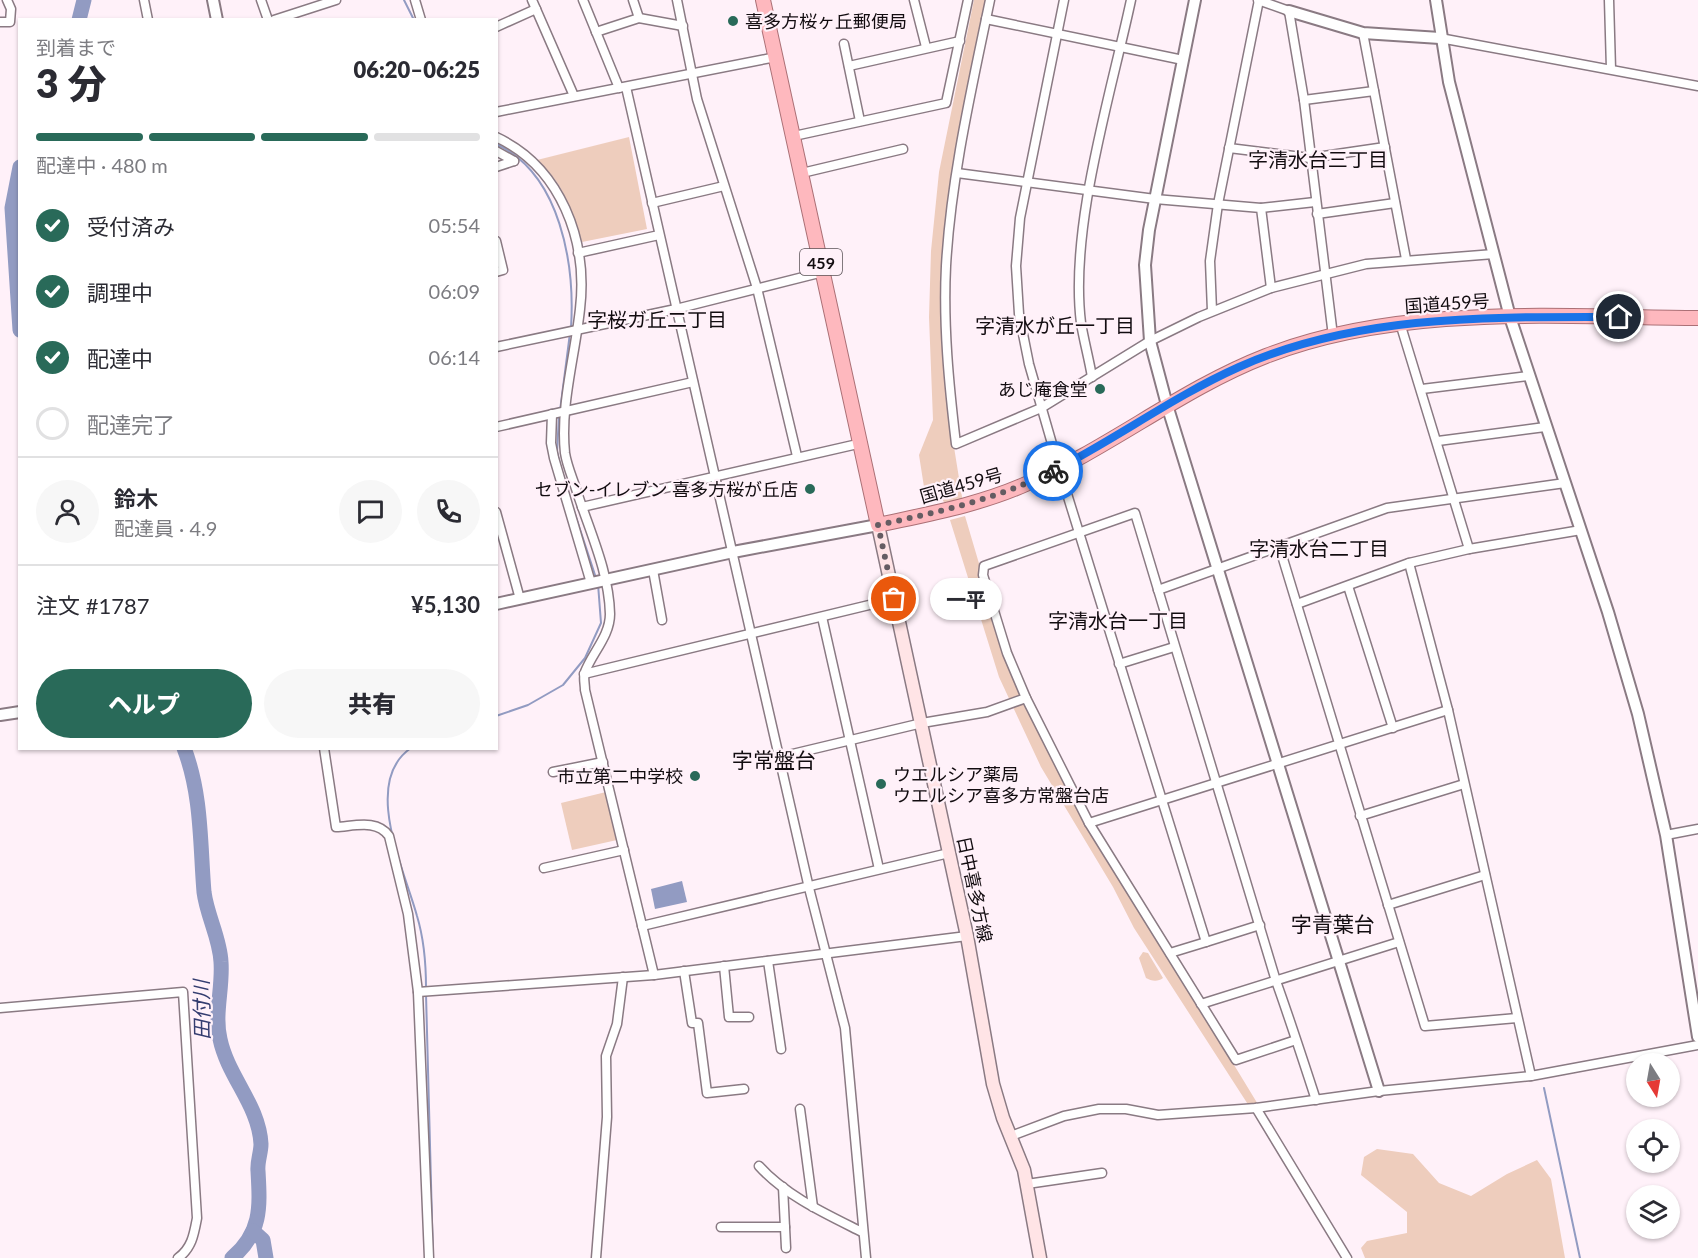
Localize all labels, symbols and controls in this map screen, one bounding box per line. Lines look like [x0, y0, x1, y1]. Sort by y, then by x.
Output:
place label: 喜多方桜ヶ丘郵便局 [745, 10, 907, 32]
marker: 喜多方桜ヶ丘郵便局 [726, 14, 740, 28]
text: 到着まで [36, 35, 116, 59]
text: 06:20–06:25 [354, 56, 480, 83]
text: 3 分 [36, 60, 107, 106]
district label: 字清水台三丁目 [1248, 147, 1388, 171]
text: 配達中 · 480 m [36, 153, 168, 177]
icon: check [36, 209, 69, 242]
text: 受付済み [87, 213, 175, 240]
text: 05:54 [429, 213, 480, 237]
road number: 459 [800, 249, 842, 275]
icon: check [36, 275, 69, 308]
text: 調理中 [87, 279, 153, 306]
text: 06:09 [429, 279, 480, 303]
street label: 国道459号 [1404, 289, 1490, 317]
pin [1593, 291, 1644, 342]
icon: home [1602, 300, 1635, 333]
district label: 字桜ガ丘二丁目 [587, 307, 727, 331]
district label: 字清水が丘一丁目 [975, 313, 1135, 337]
icon: check [36, 341, 69, 374]
text: 配達中 [87, 345, 153, 372]
text: 06:14 [429, 345, 480, 369]
place label: あじ庵食堂 [998, 378, 1088, 400]
marker: あじ庵食堂 [1093, 382, 1107, 396]
text: 配達完了 [87, 411, 175, 438]
courier [1023, 441, 1083, 501]
icon: bike [1037, 455, 1070, 488]
street label: 国道459号 [917, 463, 1005, 507]
place label: セブン-イレブン 喜多方桜が丘店 [535, 478, 798, 500]
button: person [36, 480, 99, 543]
button: chat [339, 480, 402, 543]
button: phone [417, 480, 480, 543]
marker: セブン-イレブン 喜多方桜が丘店 [803, 482, 817, 496]
text: 鈴木 [114, 485, 158, 512]
text: 配達員 · 4.9 [114, 516, 217, 540]
district label: 字清水台二丁目 [1249, 536, 1389, 560]
pin [868, 573, 919, 624]
callout: 一平 [930, 578, 1002, 620]
icon: bag [877, 582, 910, 615]
text: 一平 [946, 587, 986, 611]
text: ¥5,130 [411, 591, 480, 618]
text: 注文 #1787 [36, 592, 149, 619]
district label: 字清水台一丁目 [1048, 608, 1188, 632]
button: ヘルプ [36, 669, 252, 738]
button: 共有 [264, 669, 480, 738]
district label: 字常盤台 [732, 747, 816, 772]
place label: ウエルシア薬局 ウエルシア喜多方常盤台店 [893, 763, 1109, 806]
place label: 市立第二中学校 [557, 765, 683, 787]
marker: 市立第二中学校 [688, 769, 702, 783]
marker: ウエルシア薬局 ウエルシア喜多方常盤台店 [874, 777, 888, 791]
street label: 日中喜多方線 [953, 834, 997, 944]
district label: 字青葉台 [1291, 911, 1375, 936]
water label: 田付川 [188, 978, 214, 1040]
north arrow [1626, 1053, 1680, 1107]
map controls [1626, 1053, 1680, 1239]
button: locate [1626, 1119, 1680, 1173]
button: layers [1626, 1185, 1680, 1239]

